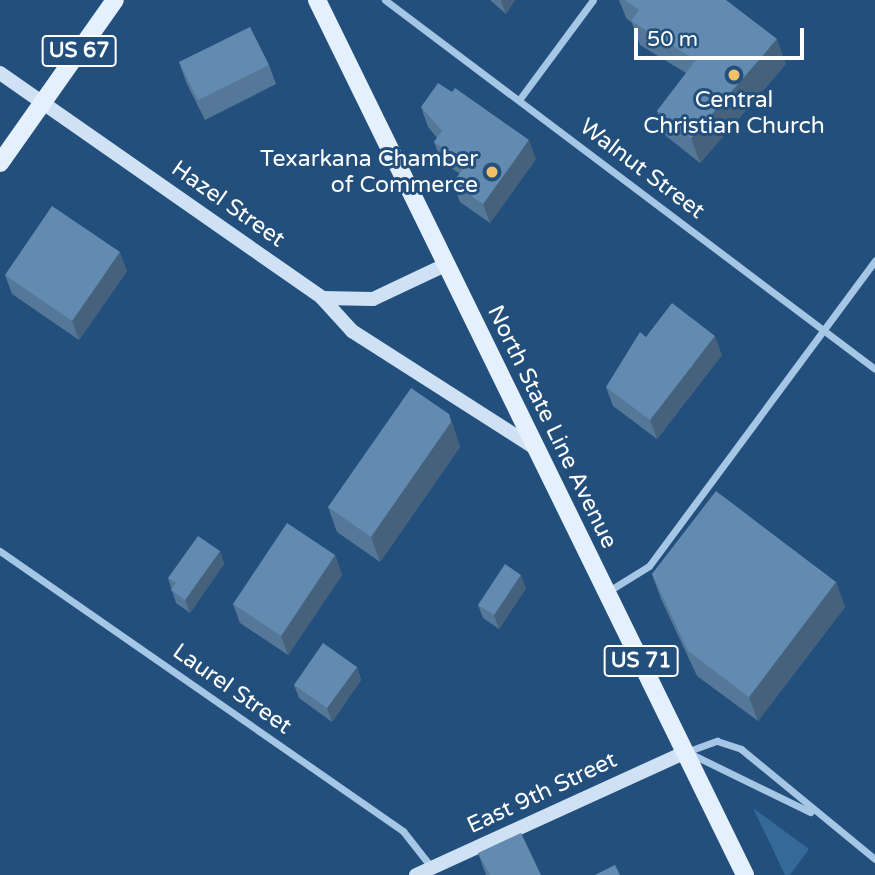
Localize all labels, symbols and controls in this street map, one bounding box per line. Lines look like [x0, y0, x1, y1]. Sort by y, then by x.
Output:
scale bar [637, 14, 807, 58]
text: 50 m [647, 27, 698, 52]
road number: US 67 [41, 34, 118, 68]
marker: Central Christian Church [726, 67, 742, 83]
place label: Central Christian Church [643, 86, 825, 140]
street label: Walnut Street [574, 113, 710, 225]
place label: Texarkana Chamber of Commerce [260, 145, 478, 199]
street label: Hazel Street [166, 155, 290, 253]
marker: Texarkana Chamber of Commerce [484, 164, 500, 180]
street label: North State Line Avenue [481, 301, 623, 553]
street label: Laurel Street [167, 638, 297, 740]
road number: US 71 [602, 644, 680, 678]
street label: East 9th Street [463, 746, 621, 840]

